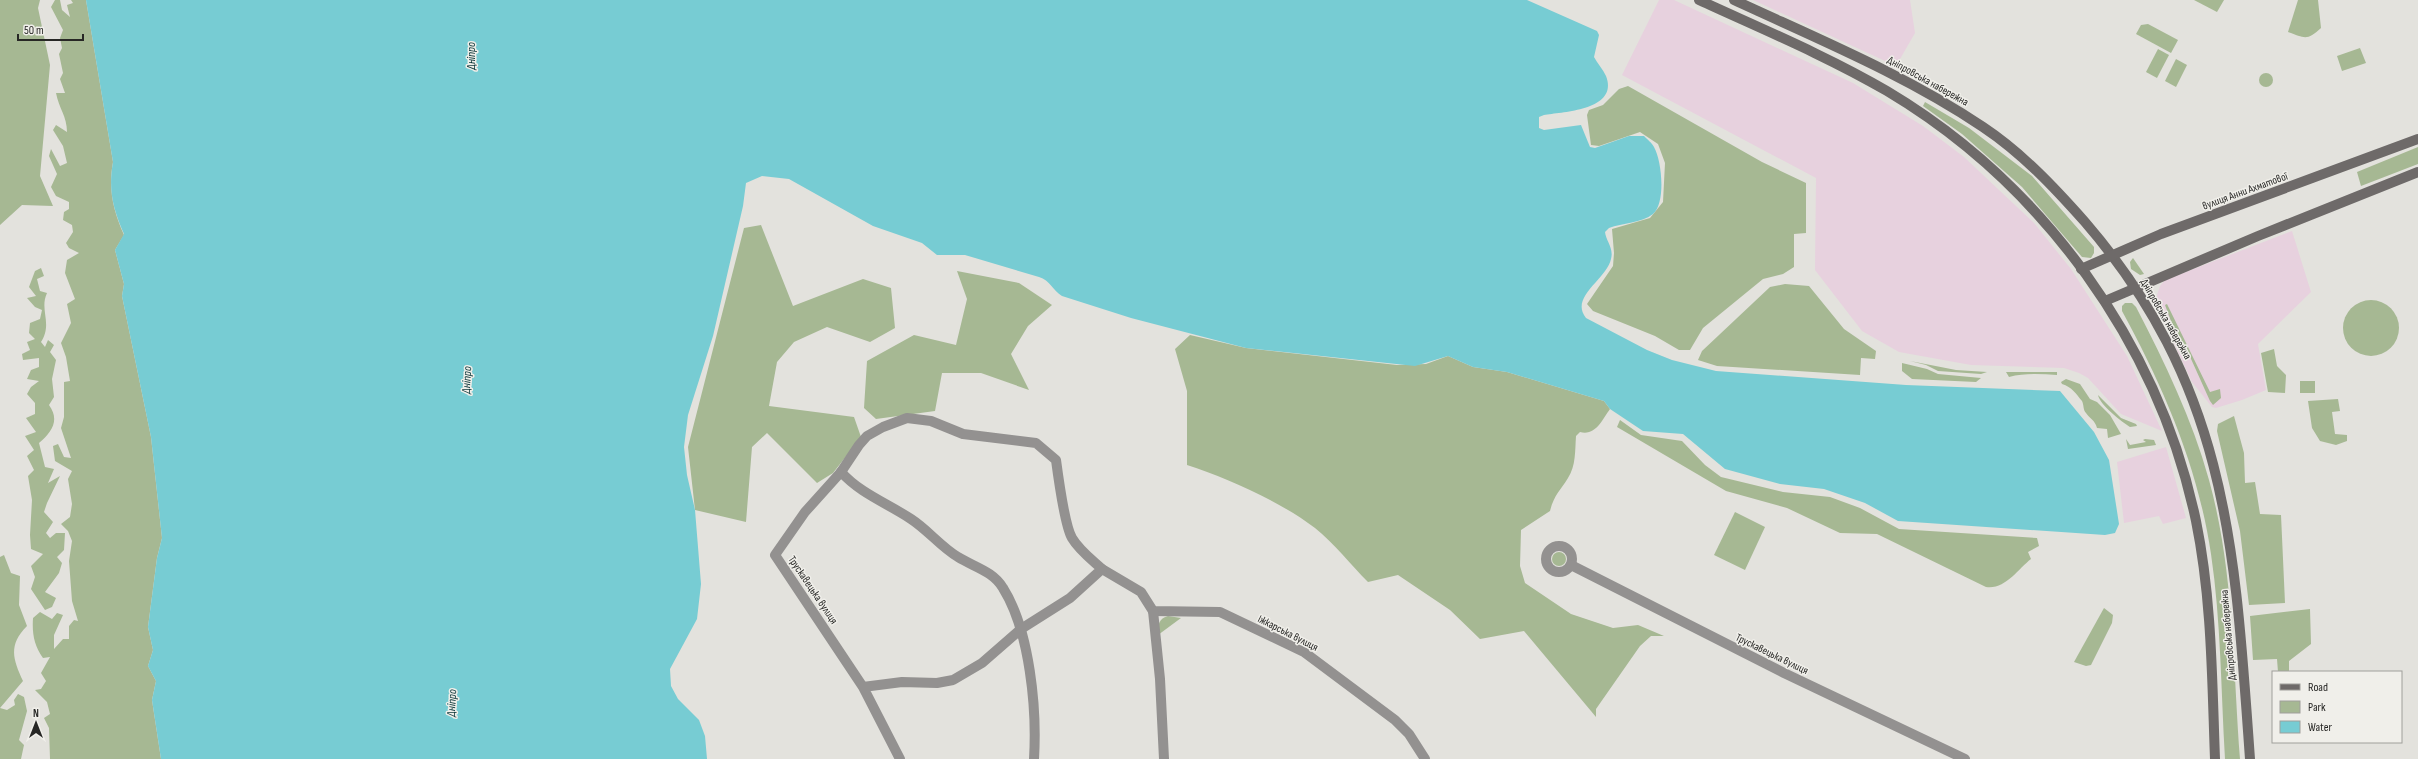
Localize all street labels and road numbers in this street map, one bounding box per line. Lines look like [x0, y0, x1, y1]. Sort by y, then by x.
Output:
street label: Дніпровська набережна [1885, 53, 1971, 109]
street label: вулиця Анни Ахматової [2201, 169, 2290, 212]
street label: Дніпровська набережна [2138, 276, 2194, 362]
street label: Трускавецька вулиця [785, 554, 841, 626]
street label: Дніпровська набережна [2218, 589, 2238, 681]
street label: Іжкарська вулиця [1256, 612, 1320, 654]
street label: Трускавецька вулиця [1734, 631, 1810, 677]

